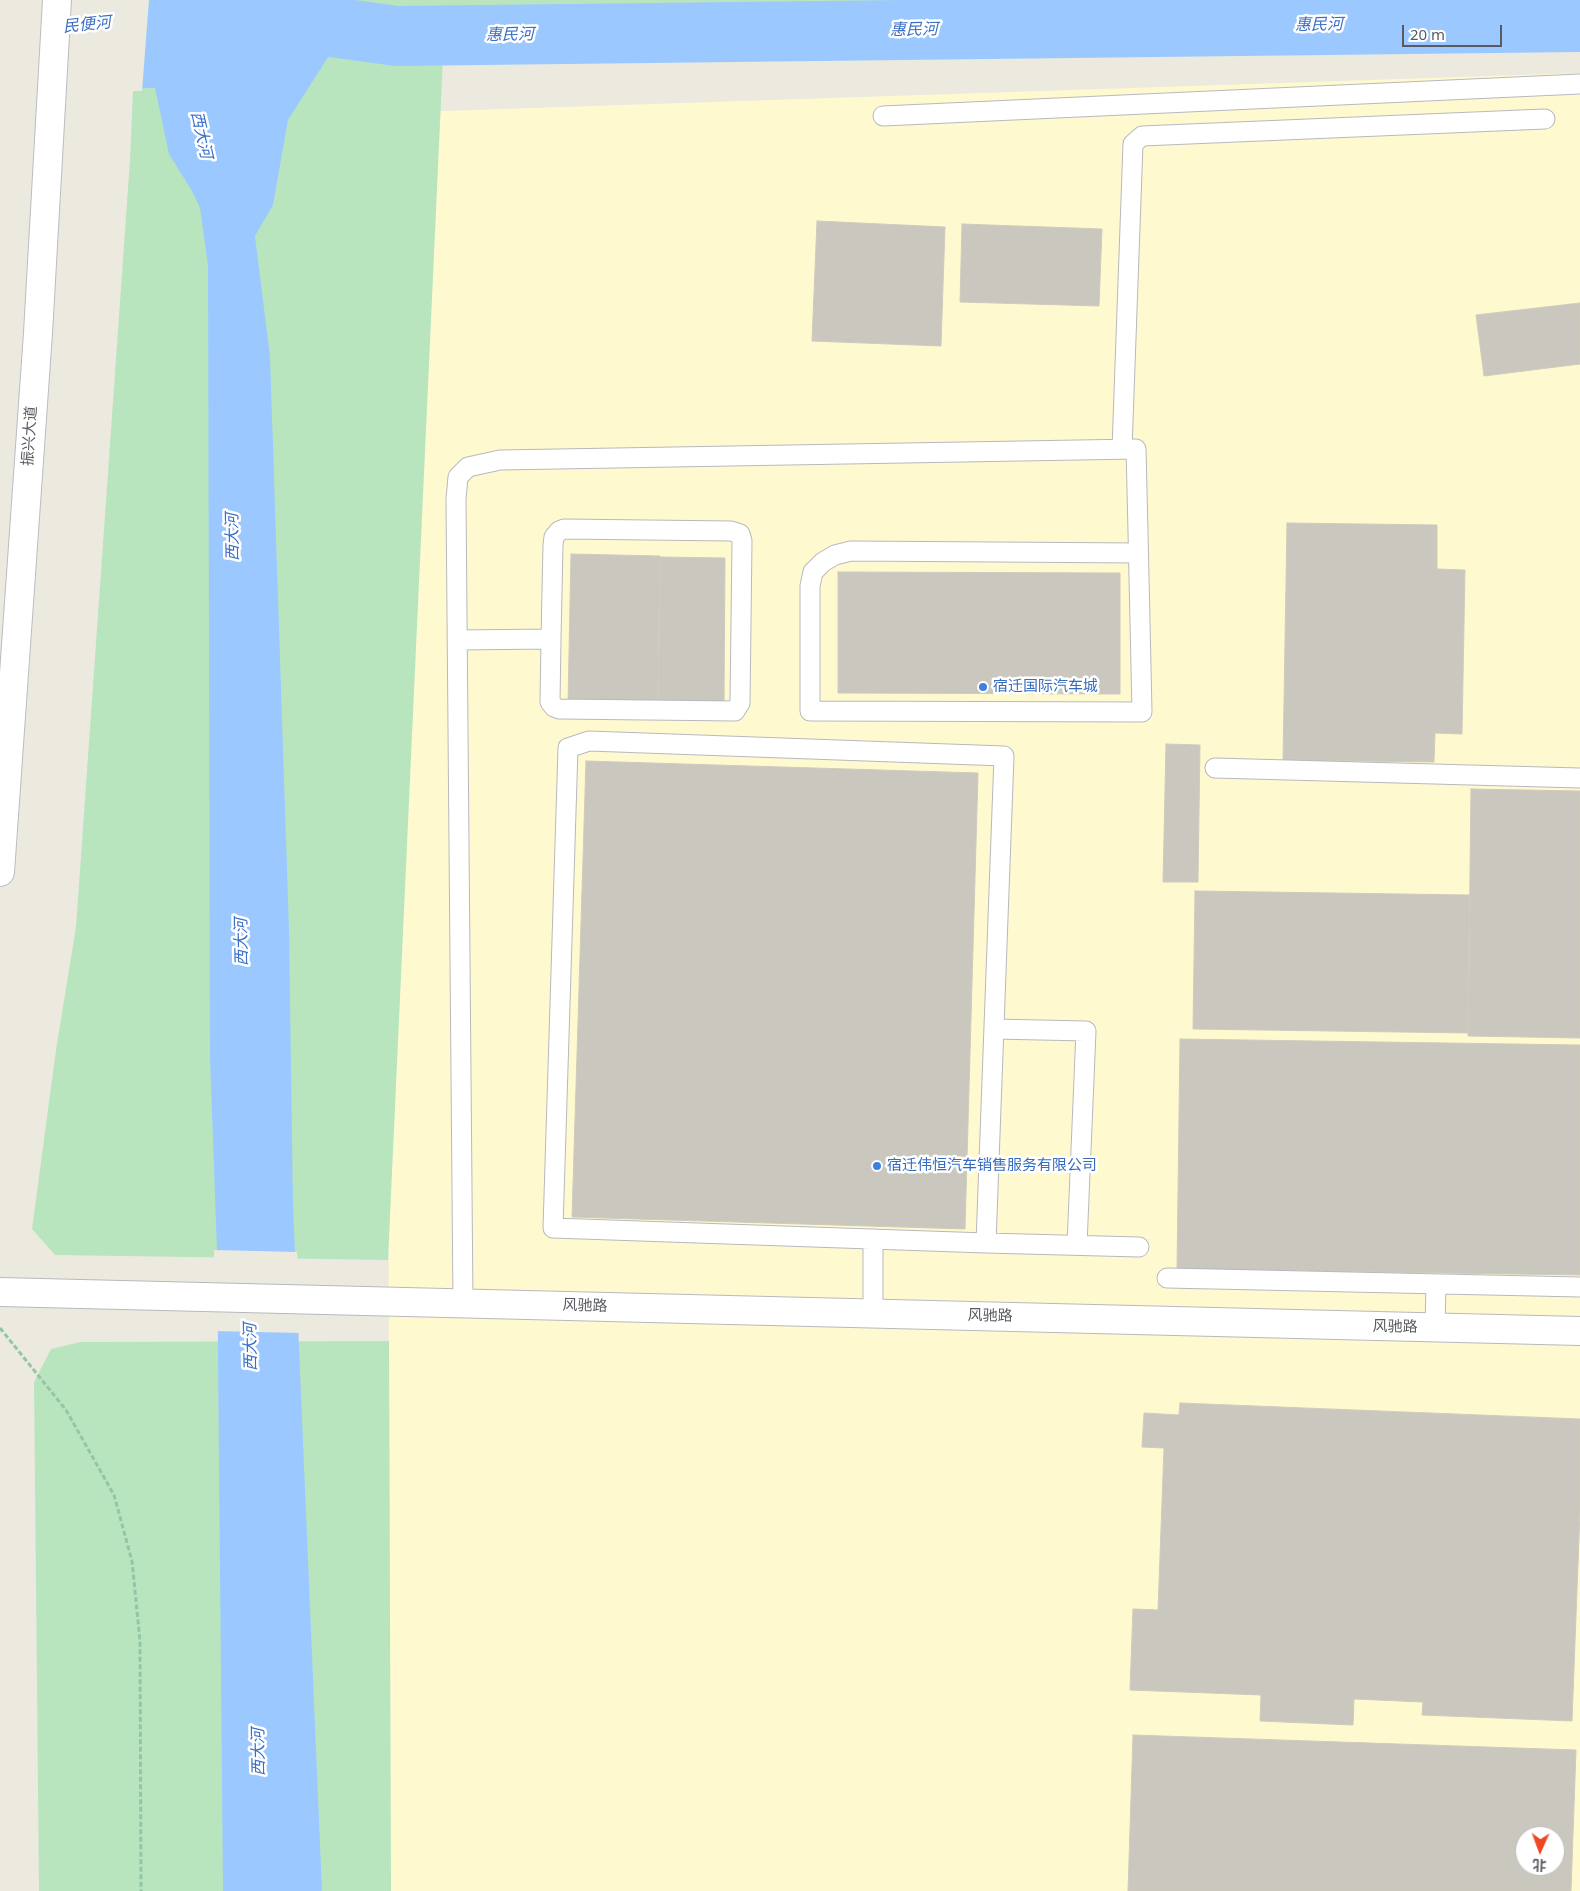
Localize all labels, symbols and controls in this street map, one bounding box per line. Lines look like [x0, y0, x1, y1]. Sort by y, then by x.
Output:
water label: 民便河 [62, 13, 112, 37]
water label: 惠民河 [1295, 15, 1343, 35]
scale bar [1405, 15, 1505, 47]
water label: 惠民河 [890, 20, 938, 40]
text: 20 m [1410, 24, 1445, 44]
water label: 惠民河 [486, 25, 534, 45]
water label: 西大河 [186, 109, 216, 161]
street label: 振兴大道 [19, 405, 41, 467]
water label: 西大河 [223, 513, 243, 561]
place label: 宿迁国际汽车城 [993, 678, 1098, 696]
marker: 宿迁国际汽车城 [977, 681, 989, 693]
water label: 西大河 [232, 918, 252, 966]
place label: 宿迁伟恒汽车销售服务有限公司 [887, 1157, 1097, 1175]
marker: 宿迁伟恒汽车销售服务有限公司 [871, 1160, 883, 1172]
street label: 风驰路 [562, 1296, 608, 1316]
street label: 风驰路 [967, 1307, 1013, 1325]
street label: 风驰路 [1372, 1318, 1418, 1336]
water label: 西大河 [241, 1323, 261, 1371]
water label: 西大河 [249, 1728, 269, 1776]
north arrow [1515, 1826, 1565, 1876]
text: 北 [1532, 1856, 1547, 1875]

